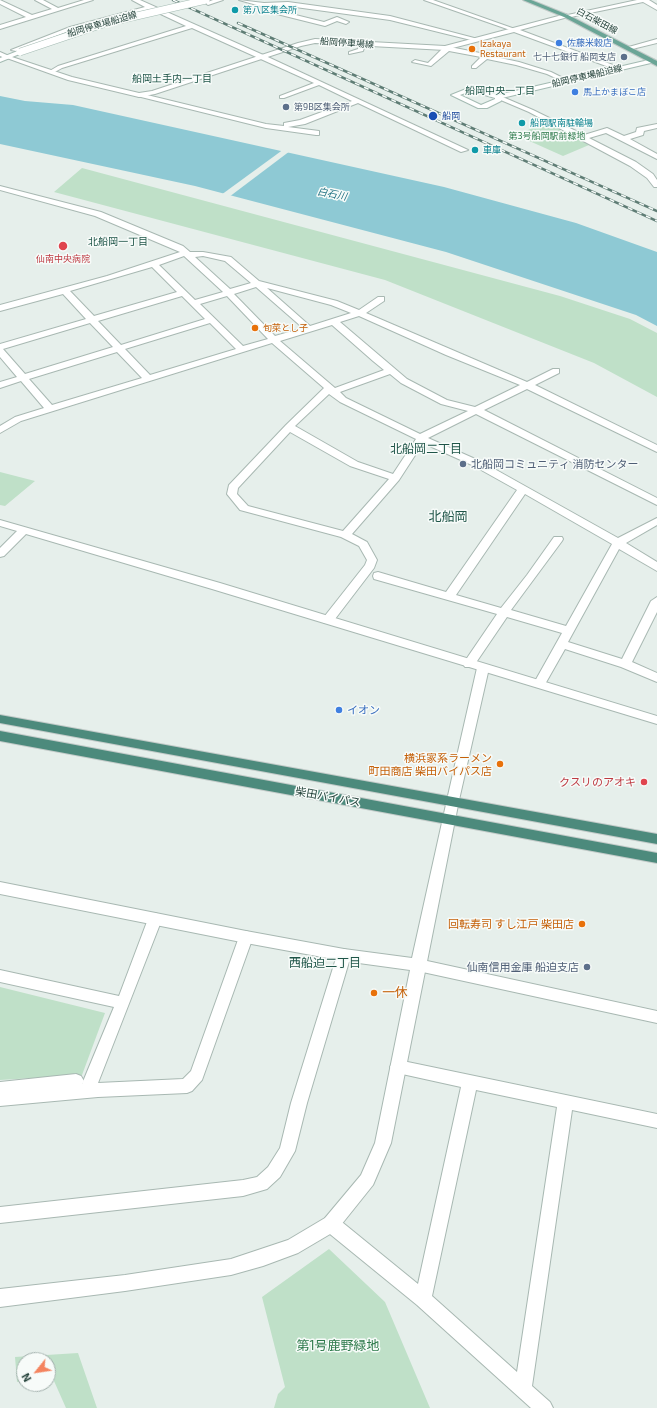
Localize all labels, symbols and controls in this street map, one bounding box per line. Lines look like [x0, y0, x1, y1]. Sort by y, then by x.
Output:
marker: 第八区集会所 [230, 5, 240, 15]
place label: 第八区集会所 [243, 5, 297, 15]
street label: 白石柴田線 [575, 6, 619, 36]
street label: 船岡停車場船迫線 [66, 9, 138, 39]
street label: 船岡停車場線 [320, 36, 374, 50]
marker: 佐藤米穀店 [554, 38, 564, 48]
place label: 佐藤米穀店 [567, 38, 612, 48]
place label: Izakaya Restaurant [480, 39, 526, 60]
marker: Izakaya Restaurant [467, 44, 477, 54]
place label: 七十七銀行 船岡支店 [533, 52, 616, 62]
marker: 七十七銀行 船岡支店 [619, 52, 629, 62]
street label: 船岡停車場船迫線 [551, 63, 623, 89]
district label: 船岡土手内一丁目 [132, 73, 212, 85]
district label: 船岡中央一丁目 [465, 85, 535, 97]
marker: 馬上かまぼこ店 [570, 87, 580, 97]
place label: 馬上かまぼこ店 [583, 87, 646, 97]
marker: 第9B区集会所 [281, 102, 291, 112]
place label: 第9B区集会所 [294, 102, 350, 112]
marker: 船岡 [427, 110, 439, 122]
place label: 船岡 [442, 111, 460, 121]
marker: 船岡駅南駐輪場 [517, 118, 527, 128]
place label: 船岡駅南駐輪場 [530, 118, 593, 128]
park label: 第3号船岡駅前緑地 [508, 131, 586, 141]
marker: 車庫 [470, 145, 480, 155]
place label: 車庫 [483, 145, 501, 155]
water label: 白石川 [316, 185, 348, 203]
district label: 北船岡一丁目 [88, 236, 148, 248]
marker: 仙南中央病院 [57, 240, 69, 252]
place label: 仙南中央病院 [36, 254, 90, 264]
marker: 旬菜とし子 [250, 323, 260, 333]
place label: 旬菜とし子 [263, 323, 308, 333]
district label: 北船岡二丁目 [390, 442, 462, 456]
place label: 北船岡コミュニティ 消防センター [471, 457, 638, 471]
marker: 北船岡コミュニティ 消防センター [458, 459, 468, 469]
district label: 北船岡 [429, 509, 467, 525]
place label: イオン [347, 703, 380, 717]
marker: イオン [334, 705, 344, 715]
place label: 横浜家系ラーメン 町田商店 柴田バイパス店 [369, 751, 492, 777]
marker: 横浜家系ラーメン 町田商店 柴田バイパス店 [495, 759, 505, 769]
place label: クスリのアオキ [559, 775, 636, 789]
marker: クスリのアオキ [639, 777, 649, 787]
street label: 柴田バイパス [294, 785, 362, 809]
place label: 回転寿司 すし江戸 柴田店 [448, 917, 574, 931]
marker: 回転寿司 すし江戸 柴田店 [577, 919, 587, 929]
district label: 西船迫二丁目 [289, 956, 361, 970]
place label: 仙南信用金庫 船迫支店 [467, 960, 579, 974]
marker: 仙南信用金庫 船迫支店 [582, 962, 592, 972]
place label: 一休 [382, 985, 408, 1001]
marker: 一休 [369, 988, 379, 998]
park label: 第1号鹿野緑地 [296, 1338, 380, 1354]
north arrow [16, 1352, 56, 1392]
text: N [18, 1371, 34, 1384]

